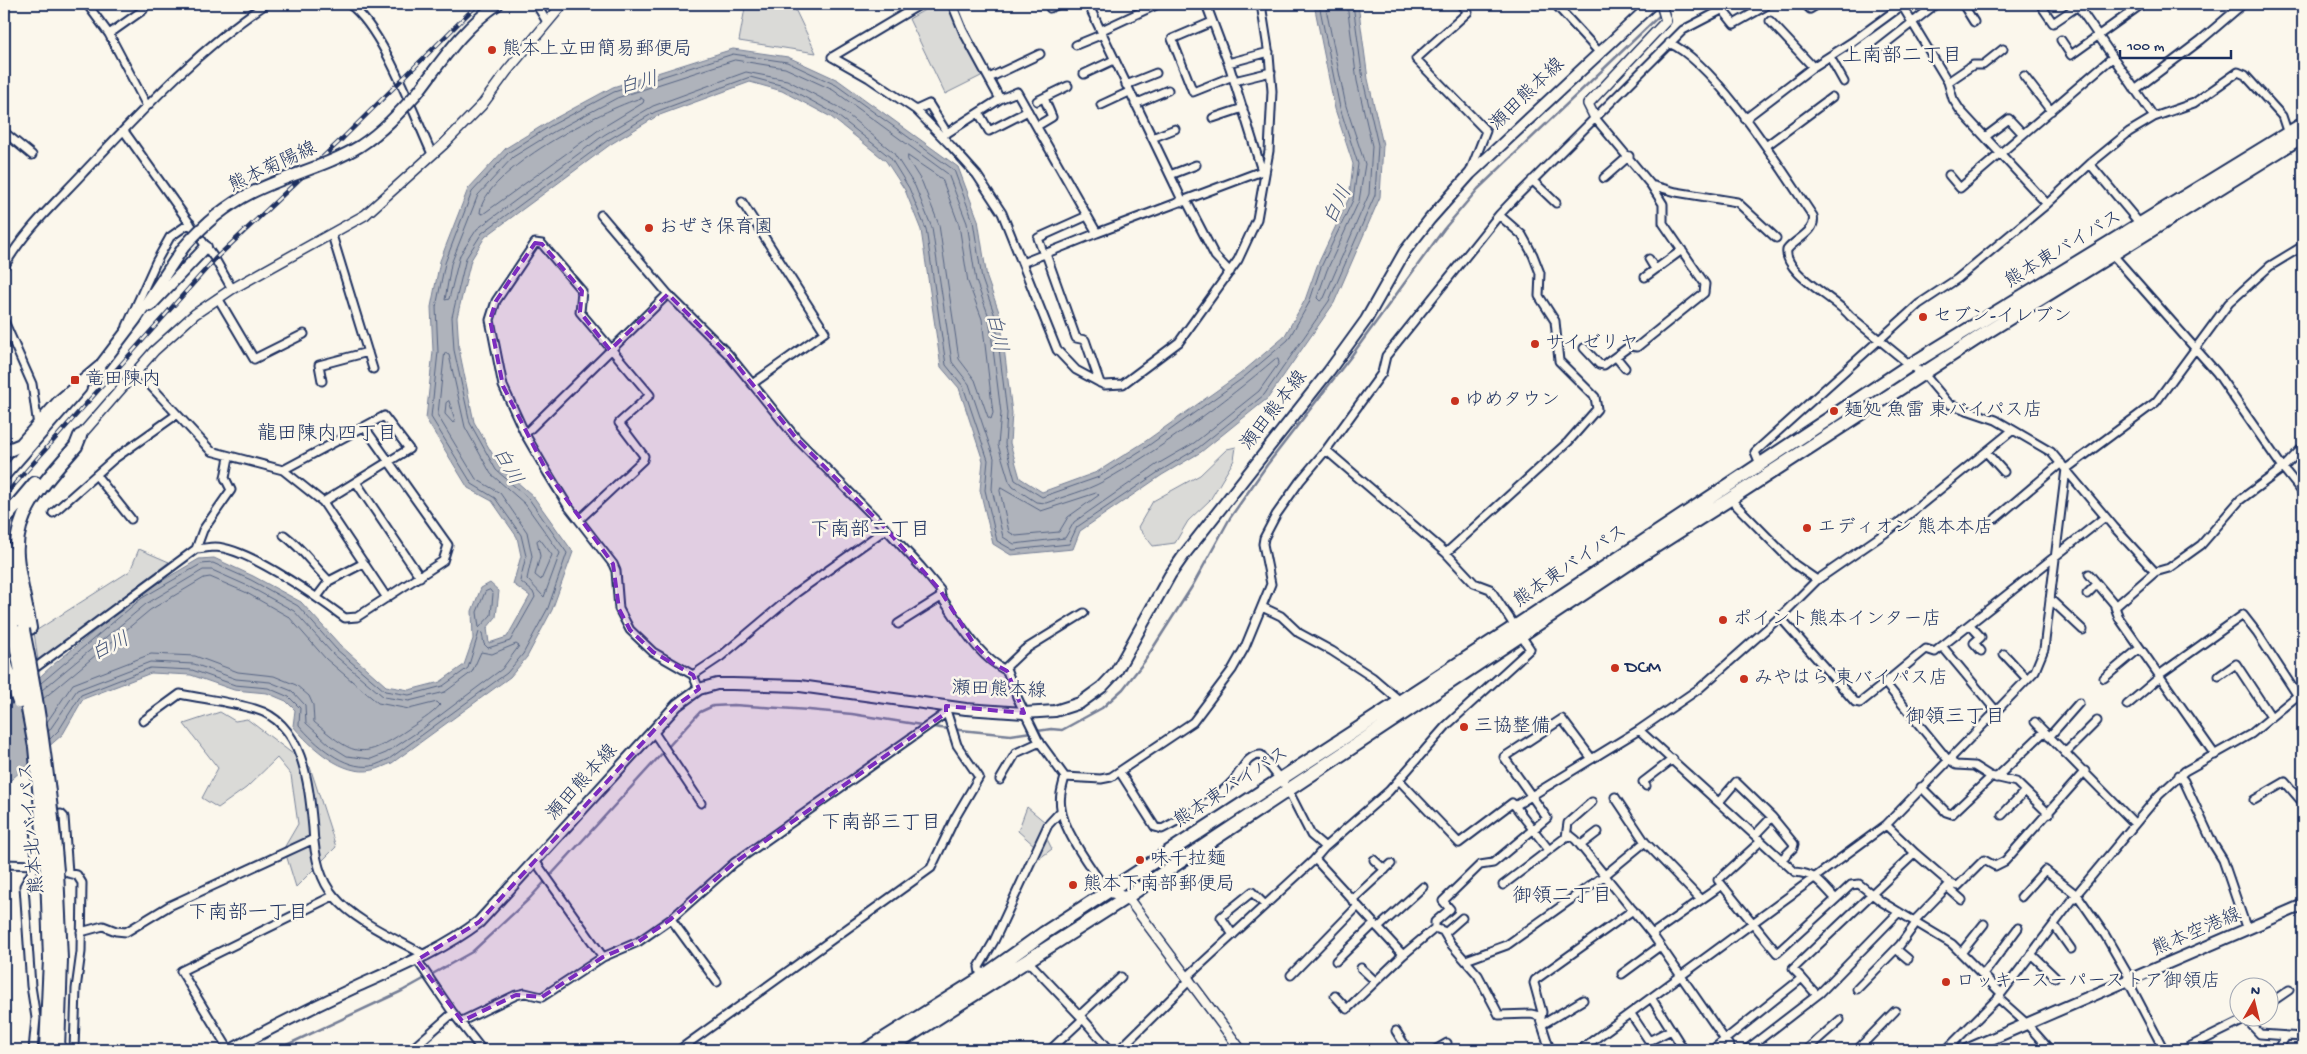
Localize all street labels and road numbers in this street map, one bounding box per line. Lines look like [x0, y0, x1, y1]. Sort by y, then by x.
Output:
street label: 瀬田熊本線 [1485, 53, 1570, 136]
street label: 熊本菊陽線 [225, 137, 321, 199]
street label: 熊本東バイパス [2001, 205, 2127, 294]
street label: 瀬田熊本線 [1236, 366, 1313, 456]
street label: 熊本東バイパス [1509, 520, 1632, 614]
street label: 瀬田熊本線 [951, 677, 1047, 704]
street label: 瀬田熊本線 [542, 739, 623, 826]
street label: 熊本東バイパス [1170, 741, 1294, 834]
street label: 熊本北バイパス [15, 761, 50, 895]
street label: 熊本空港線 [2148, 903, 2245, 962]

